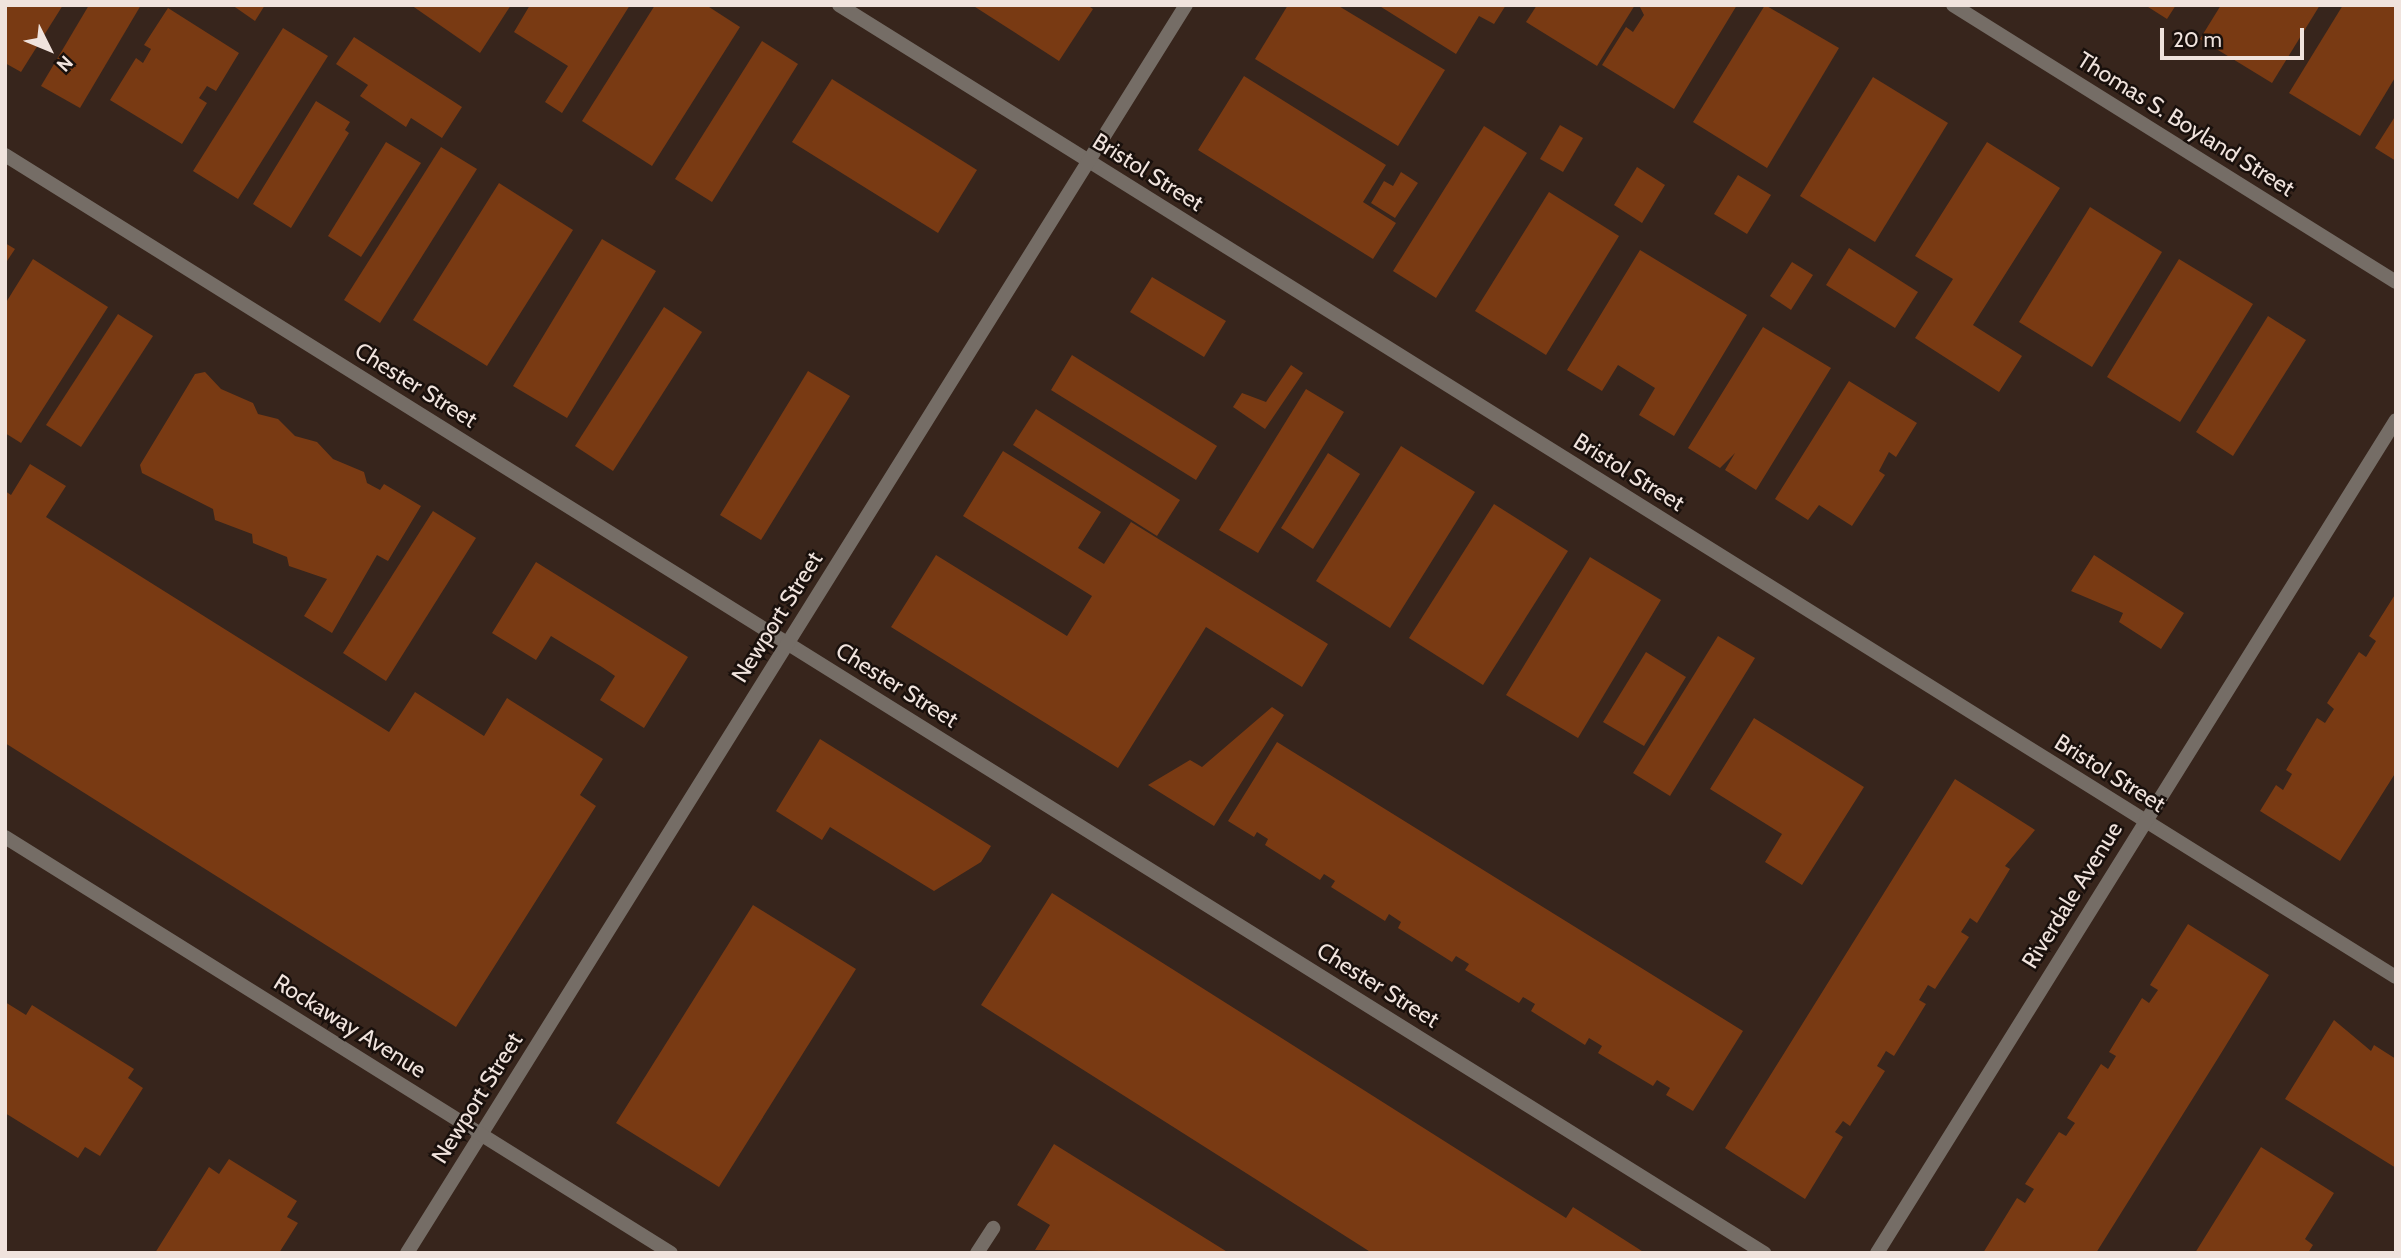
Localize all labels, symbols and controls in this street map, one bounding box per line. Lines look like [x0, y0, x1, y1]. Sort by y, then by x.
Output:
north arrow [14, 14, 84, 84]
scale bar [2163, 14, 2306, 58]
text: 20 m [2173, 27, 2222, 52]
street label: Thomas S. Boyland Street [2072, 46, 2300, 202]
text: N [52, 51, 78, 76]
street label: Bristol Street [1088, 127, 1208, 217]
street label: Chester Street [350, 336, 482, 434]
street label: Bristol Street [1569, 427, 1689, 517]
street label: Newport Street [726, 546, 828, 688]
street label: Chester Street [831, 636, 963, 734]
street label: Bristol Street [2050, 728, 2170, 818]
street label: Riverdale Avenue [2016, 817, 2128, 973]
street label: Chester Street [1312, 936, 1444, 1034]
street label: Rockaway Avenue [269, 968, 431, 1084]
street label: Newport Street [426, 1027, 528, 1169]

